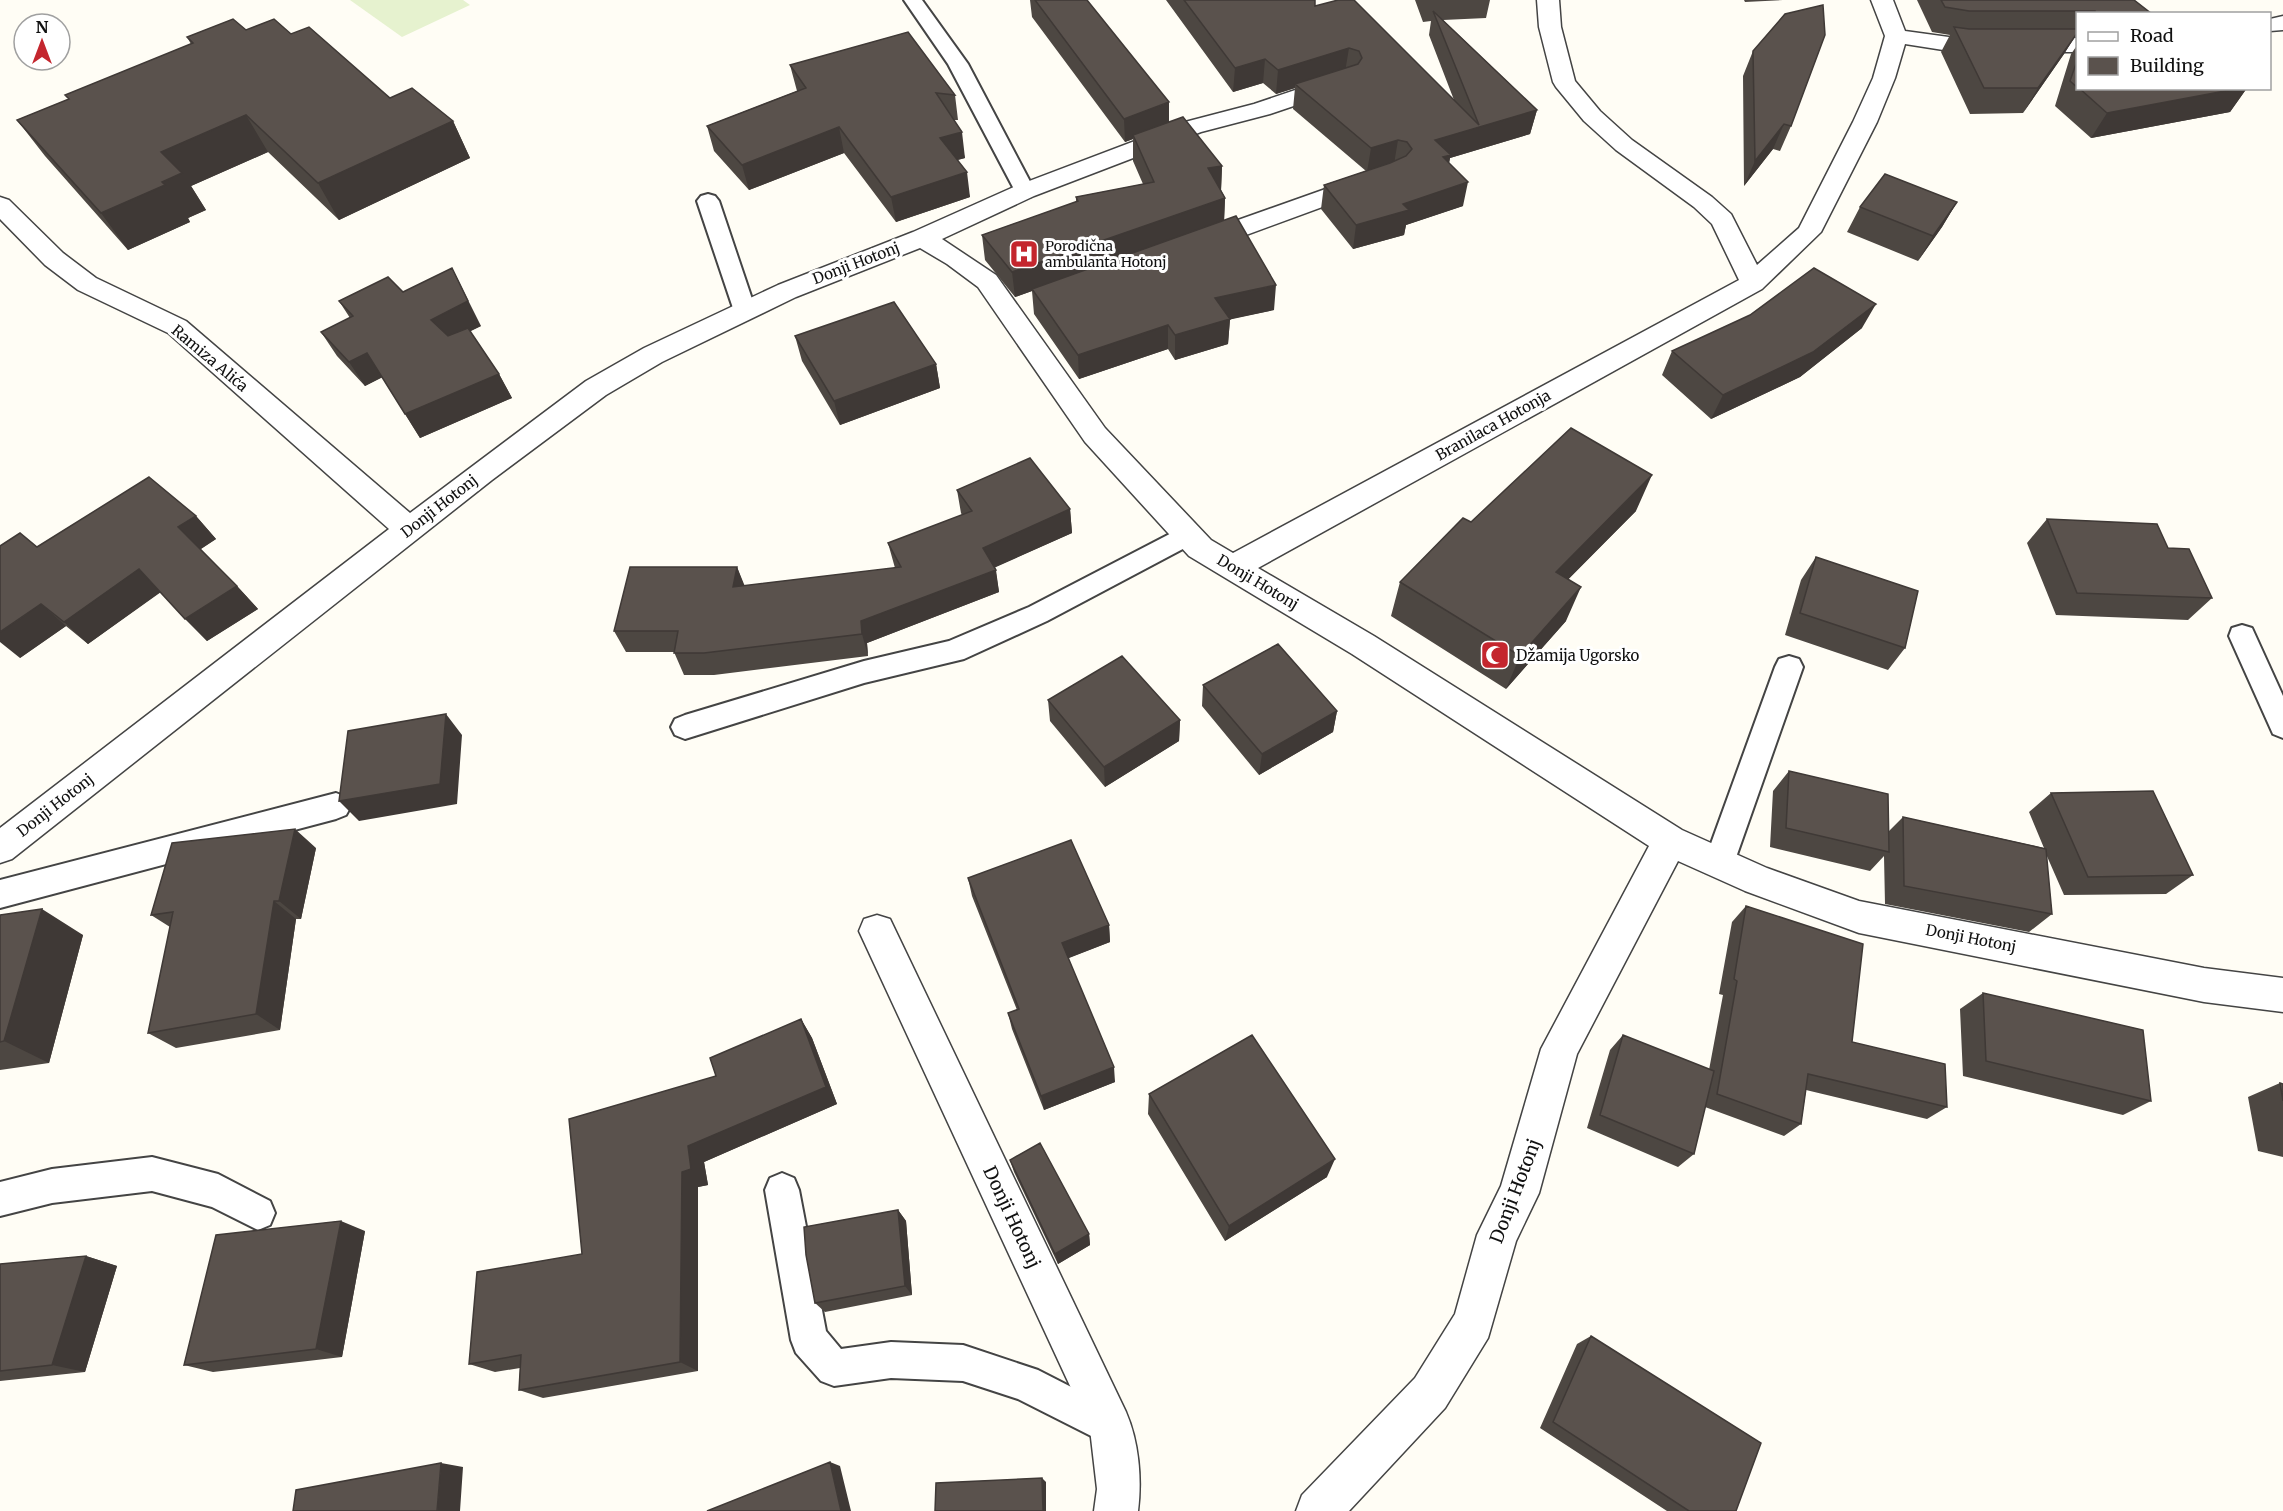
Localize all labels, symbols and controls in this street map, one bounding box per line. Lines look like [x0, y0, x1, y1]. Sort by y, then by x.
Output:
north arrow [12, 12, 72, 72]
legend [2076, 12, 2271, 90]
text: N [36, 17, 49, 37]
text: Road [2130, 24, 2174, 47]
text: Building [2130, 54, 2204, 77]
place label: Porodična ambulanta Hotonj [1045, 237, 1167, 271]
street label: Donji Hotonj [810, 238, 902, 288]
hospital icon: Porodična ambulanta Hotonj [1008, 238, 1040, 270]
street label: Ramiza Alića [168, 320, 252, 396]
street label: Branilaca Hotonja [1432, 386, 1554, 464]
street label: Donji Hotonj [397, 470, 481, 542]
street label: Donji Hotonj [1214, 550, 1302, 614]
mosque icon: Džamija Ugorsko [1479, 639, 1511, 671]
place label: Džamija Ugorsko [1516, 646, 1640, 665]
street label: Donji Hotonj [13, 769, 97, 841]
street label: Donji Hotonj [1924, 920, 2018, 956]
street label: Donji Hotonj [1485, 1135, 1545, 1247]
street label: Donji Hotonj [978, 1162, 1046, 1272]

